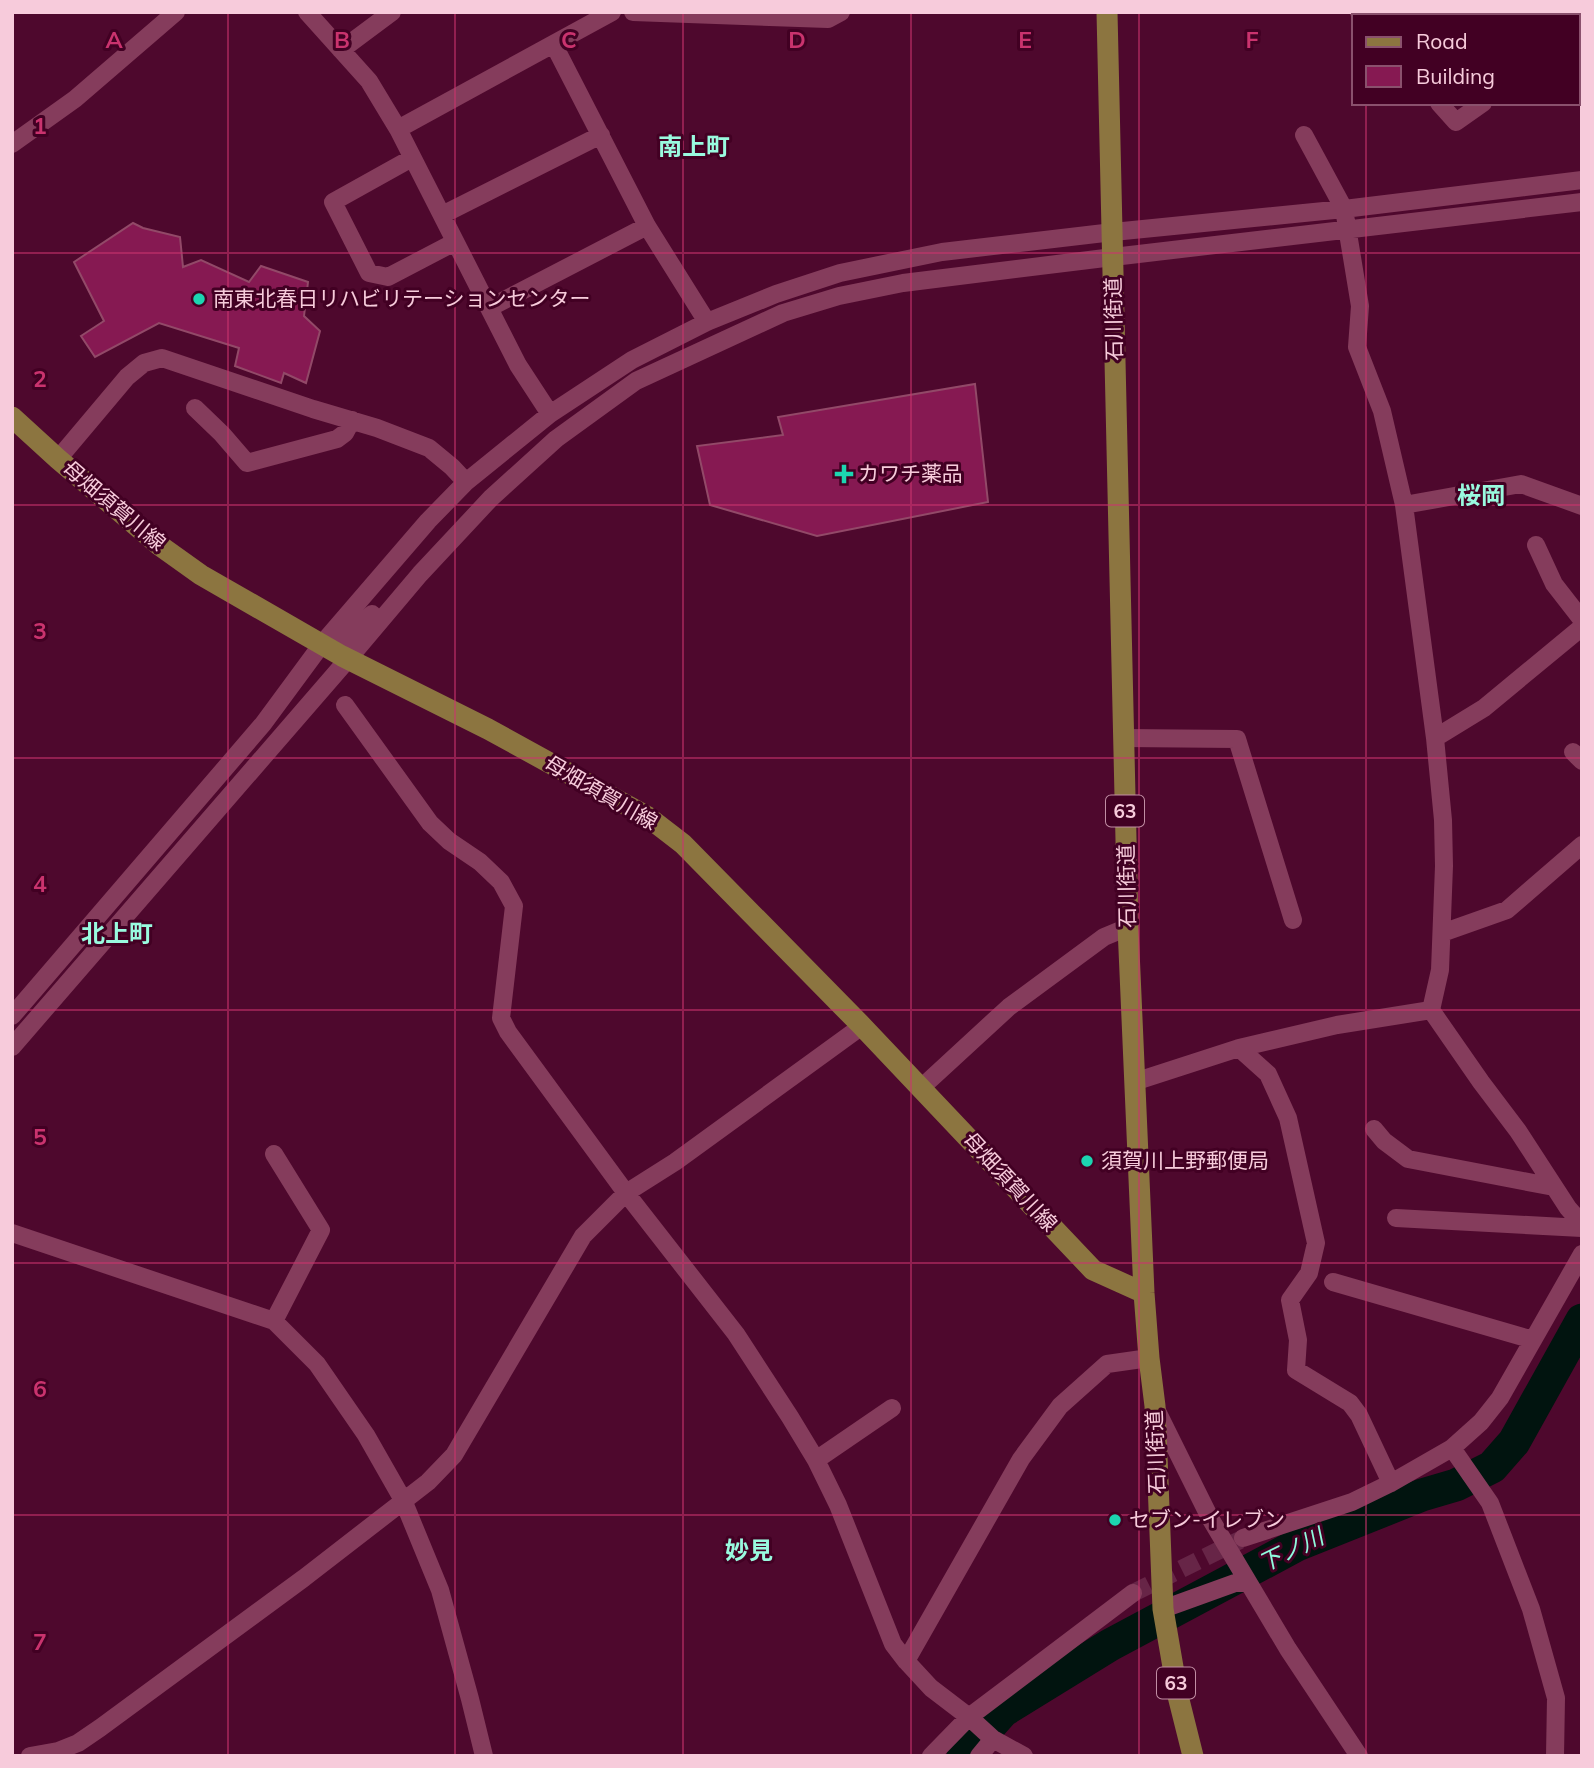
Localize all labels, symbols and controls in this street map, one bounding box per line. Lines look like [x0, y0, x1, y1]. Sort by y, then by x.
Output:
legend [1352, 14, 1580, 105]
text: A [105, 25, 123, 54]
text: B [334, 25, 350, 54]
text: C [561, 25, 577, 54]
text: D [788, 25, 806, 54]
text: E [1018, 25, 1032, 54]
text: F [1245, 25, 1259, 54]
text: Road [1416, 28, 1467, 54]
text: Building [1416, 63, 1495, 89]
text: 1 [33, 111, 47, 140]
district label: 南上町 [658, 131, 730, 161]
street label: 石川街道 [1099, 277, 1127, 361]
place label: 南東北春日リハビリテーションセンター [213, 285, 591, 311]
marker: 南東北春日リハビリテーションセンター [191, 291, 207, 307]
text: 2 [33, 364, 47, 393]
street label: 母畑須賀川線 [58, 455, 171, 556]
place label: カワチ薬品 [858, 460, 963, 486]
marker: カワチ薬品 [836, 466, 852, 482]
district label: 桜岡 [1457, 480, 1505, 510]
text: 3 [33, 616, 47, 645]
street label: 母畑須賀川線 [540, 749, 663, 835]
road number: 63 [1106, 796, 1144, 826]
street label: 石川街道 [1112, 844, 1140, 928]
text: 4 [33, 869, 47, 898]
district label: 北上町 [81, 918, 153, 948]
text: 5 [33, 1122, 47, 1151]
street label: 母畑須賀川線 [958, 1126, 1063, 1236]
place label: 須賀川上野郵便局 [1101, 1147, 1269, 1173]
marker: 須賀川上野郵便局 [1079, 1153, 1095, 1169]
text: 6 [33, 1374, 47, 1403]
street label: 石川街道 [1141, 1410, 1169, 1494]
place label: セブン-イレブン [1129, 1506, 1285, 1532]
marker: セブン-イレブン [1107, 1512, 1123, 1528]
water label: 下ノ川 [1253, 1520, 1331, 1578]
district label: 妙見 [725, 1535, 773, 1565]
text: 7 [33, 1627, 47, 1656]
road number: 63 [1157, 1667, 1195, 1698]

